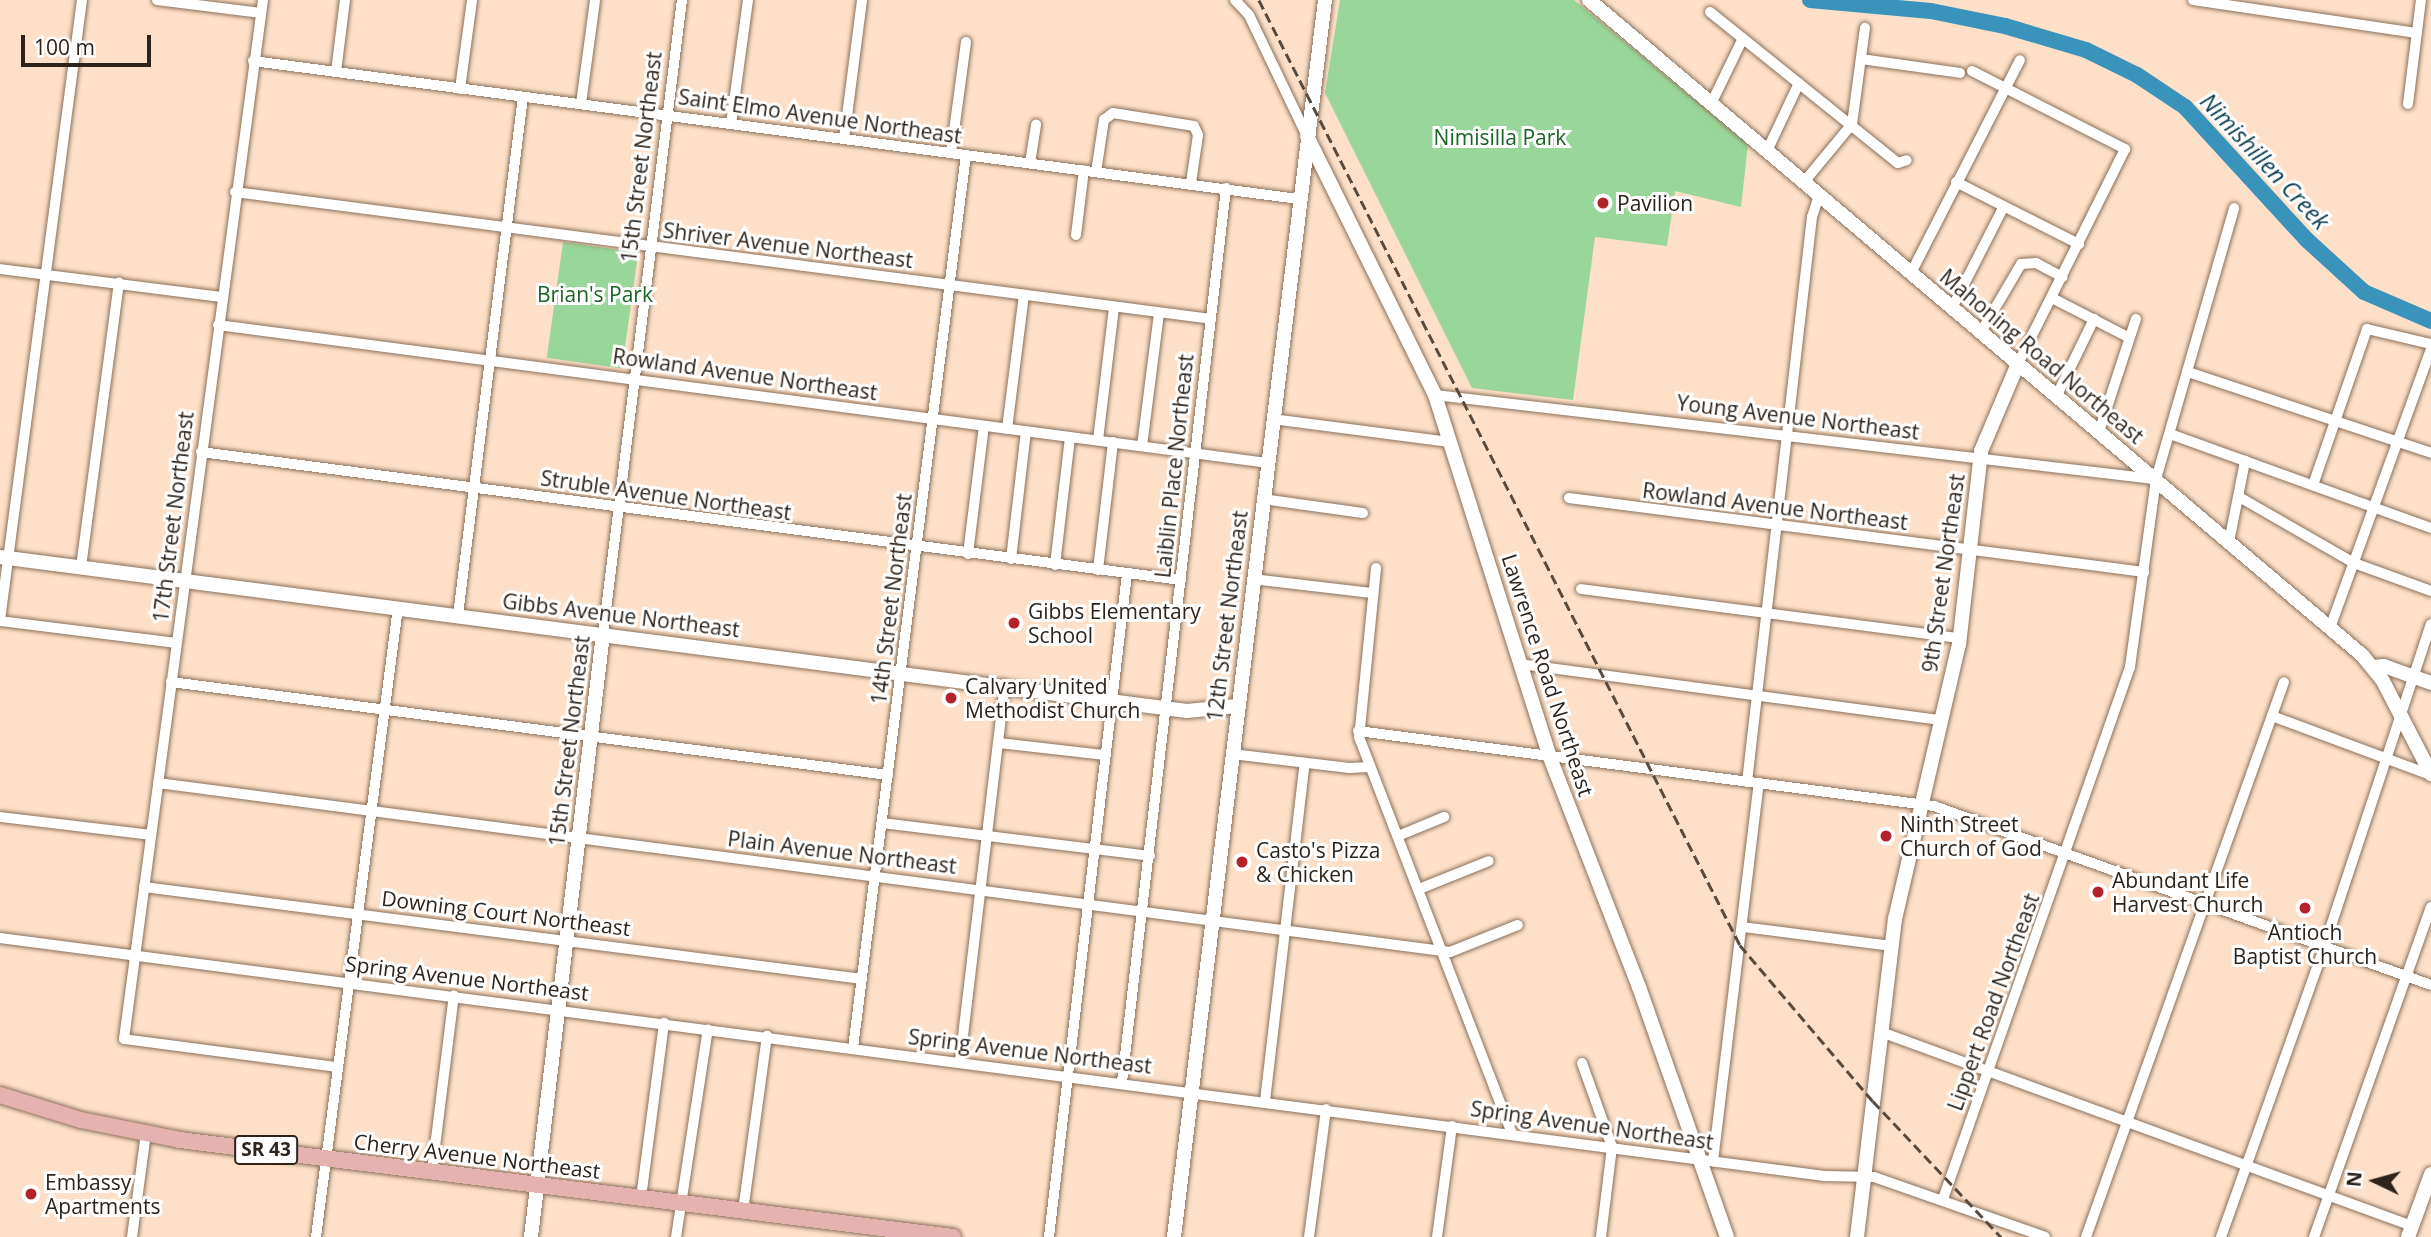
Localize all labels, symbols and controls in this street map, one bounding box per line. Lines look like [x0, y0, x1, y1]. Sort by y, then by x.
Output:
scale bar [24, 21, 154, 65]
text: 100 m [34, 33, 95, 61]
street label: 15th Street Northeast [616, 50, 666, 264]
street label: Saint Elmo Avenue Northeast [677, 84, 963, 148]
water label: Nimishillen Creek [2195, 87, 2335, 235]
park label: Nimisilla Park [1434, 124, 1566, 150]
place label: Pavilion [1617, 190, 1693, 216]
marker: Pavilion [1595, 195, 1611, 211]
street label: Shriver Avenue Northeast [662, 217, 914, 273]
street label: Mahoning Road Northeast [1935, 263, 2149, 449]
park label: Brian's Park [537, 281, 653, 307]
street label: Rowland Avenue Northeast [611, 343, 879, 405]
street label: Laiblin Place Northeast [1150, 353, 1198, 579]
street label: Young Avenue Northeast [1675, 390, 1921, 444]
street label: 17th Street Northeast [148, 410, 198, 624]
street label: Struble Avenue Northeast [539, 465, 793, 525]
street label: 9th Street Northeast [1917, 472, 1969, 674]
street label: Rowland Avenue Northeast [1641, 477, 1909, 535]
street label: 14th Street Northeast [866, 492, 916, 706]
street label: 12th Street Northeast [1202, 509, 1252, 723]
street label: Lawrence Road Northeast [1497, 551, 1599, 799]
street label: Gibbs Avenue Northeast [501, 588, 741, 642]
place label: Gibbs Elementary School [1028, 598, 1201, 648]
marker: Gibbs Elementary School [1006, 615, 1022, 631]
street label: 15th Street Northeast [544, 634, 594, 848]
place label: Calvary United Methodist Church [965, 673, 1140, 723]
marker: Calvary United Methodist Church [943, 690, 959, 706]
place label: Ninth Street Church of God [1900, 811, 2042, 861]
street label: Plain Avenue Northeast [726, 825, 958, 879]
marker: Ninth Street Church of God [1878, 828, 1894, 844]
place label: Casto's Pizza & Chicken [1256, 837, 1380, 887]
marker: Casto's Pizza & Chicken [1234, 854, 1250, 870]
place label: Abundant Life Harvest Church [2112, 867, 2263, 917]
marker: Abundant Life Harvest Church [2090, 884, 2106, 900]
street label: Downing Court Northeast [380, 885, 632, 941]
street label: Lippert Road Northeast [1942, 890, 2044, 1114]
marker: Antioch Baptist Church [2297, 900, 2313, 916]
place label: Antioch Baptist Church [2233, 919, 2377, 969]
street label: Spring Avenue Northeast [344, 951, 590, 1005]
street label: Spring Avenue Northeast [907, 1024, 1153, 1078]
street label: Spring Avenue Northeast [1469, 1095, 1715, 1155]
street label: Cherry Avenue Northeast [352, 1128, 602, 1184]
road number: SR 43 [233, 1134, 299, 1166]
north arrow [2340, 1146, 2410, 1216]
place label: Embassy Apartments [45, 1169, 160, 1219]
text: N [2340, 1170, 2368, 1188]
marker: Embassy Apartments [23, 1186, 39, 1202]

